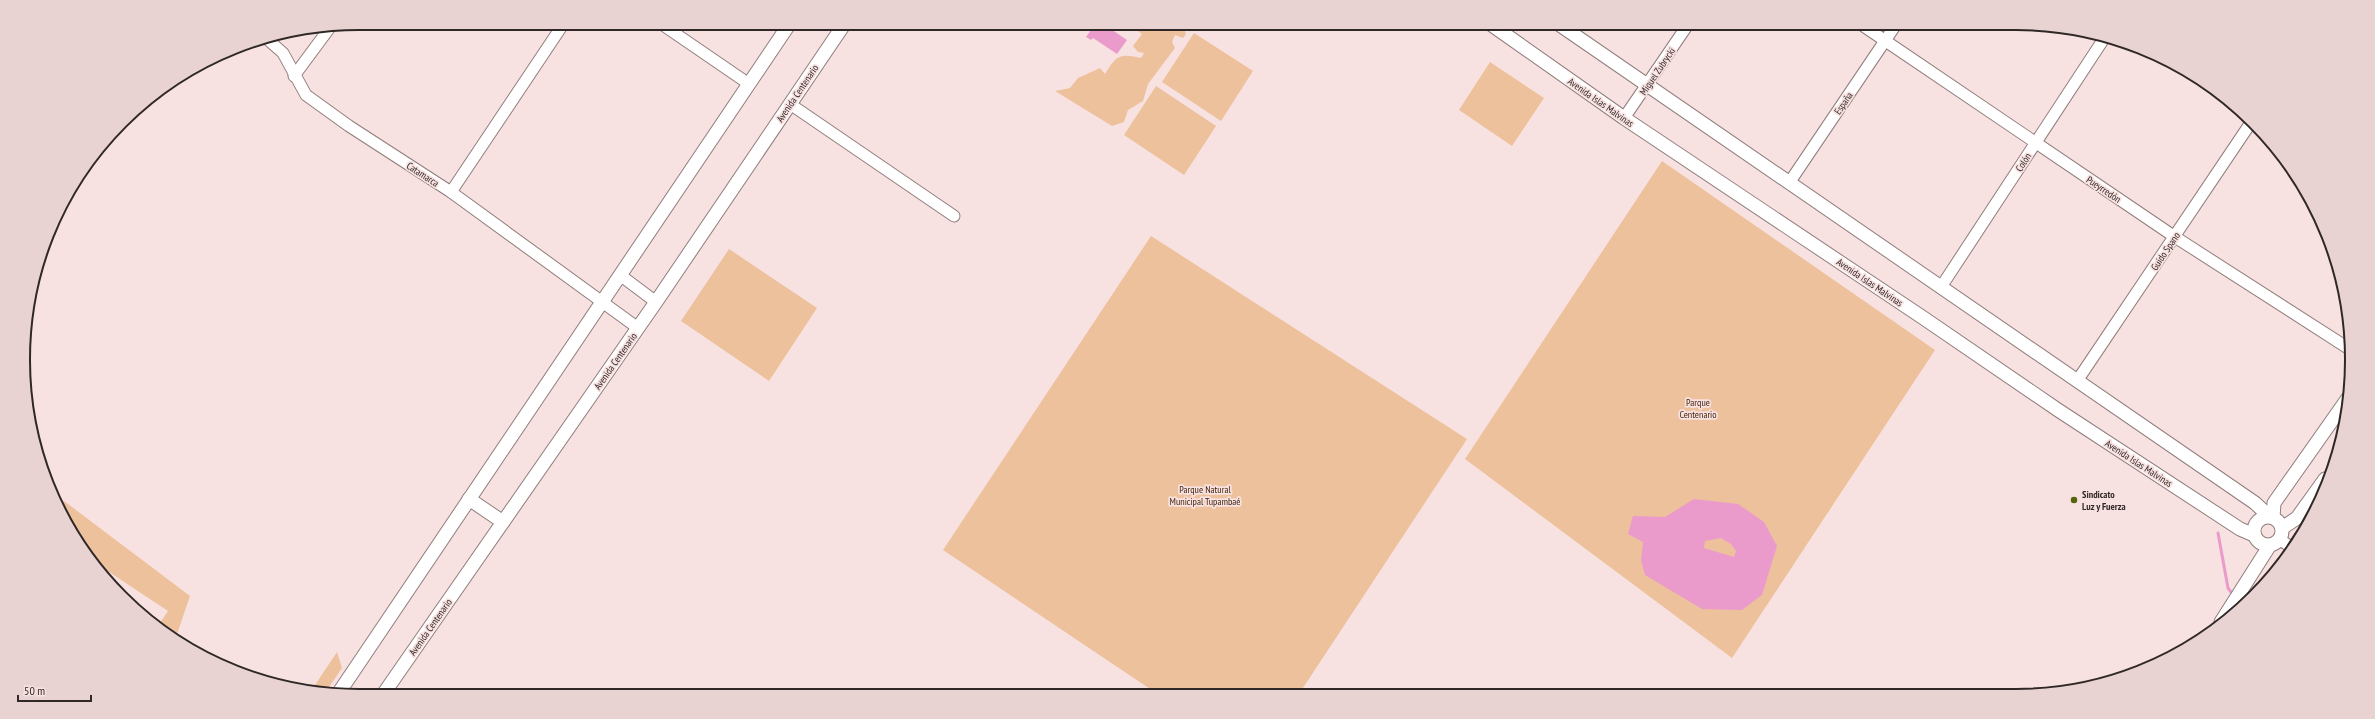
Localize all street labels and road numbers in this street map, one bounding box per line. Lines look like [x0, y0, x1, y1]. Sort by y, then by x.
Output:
street label: Miguel Zubrycki [1637, 45, 1678, 98]
street label: Avenida Centenario [773, 62, 821, 125]
street label: Avenida Islas Malvinas [1565, 75, 1637, 130]
street label: España [1831, 90, 1856, 117]
street label: Colón [2013, 150, 2034, 174]
street label: Catamarca [404, 159, 441, 190]
street label: Pueyrredón [2084, 173, 2124, 206]
street label: Guido Spano [2148, 230, 2183, 273]
street label: Avenida Islas Malvinas [1834, 255, 1906, 310]
street label: Avenida Centenario [591, 330, 640, 392]
street label: Avenida Islas Malvinas [2103, 437, 2175, 490]
street label: Avenida Centenario [406, 596, 455, 658]

